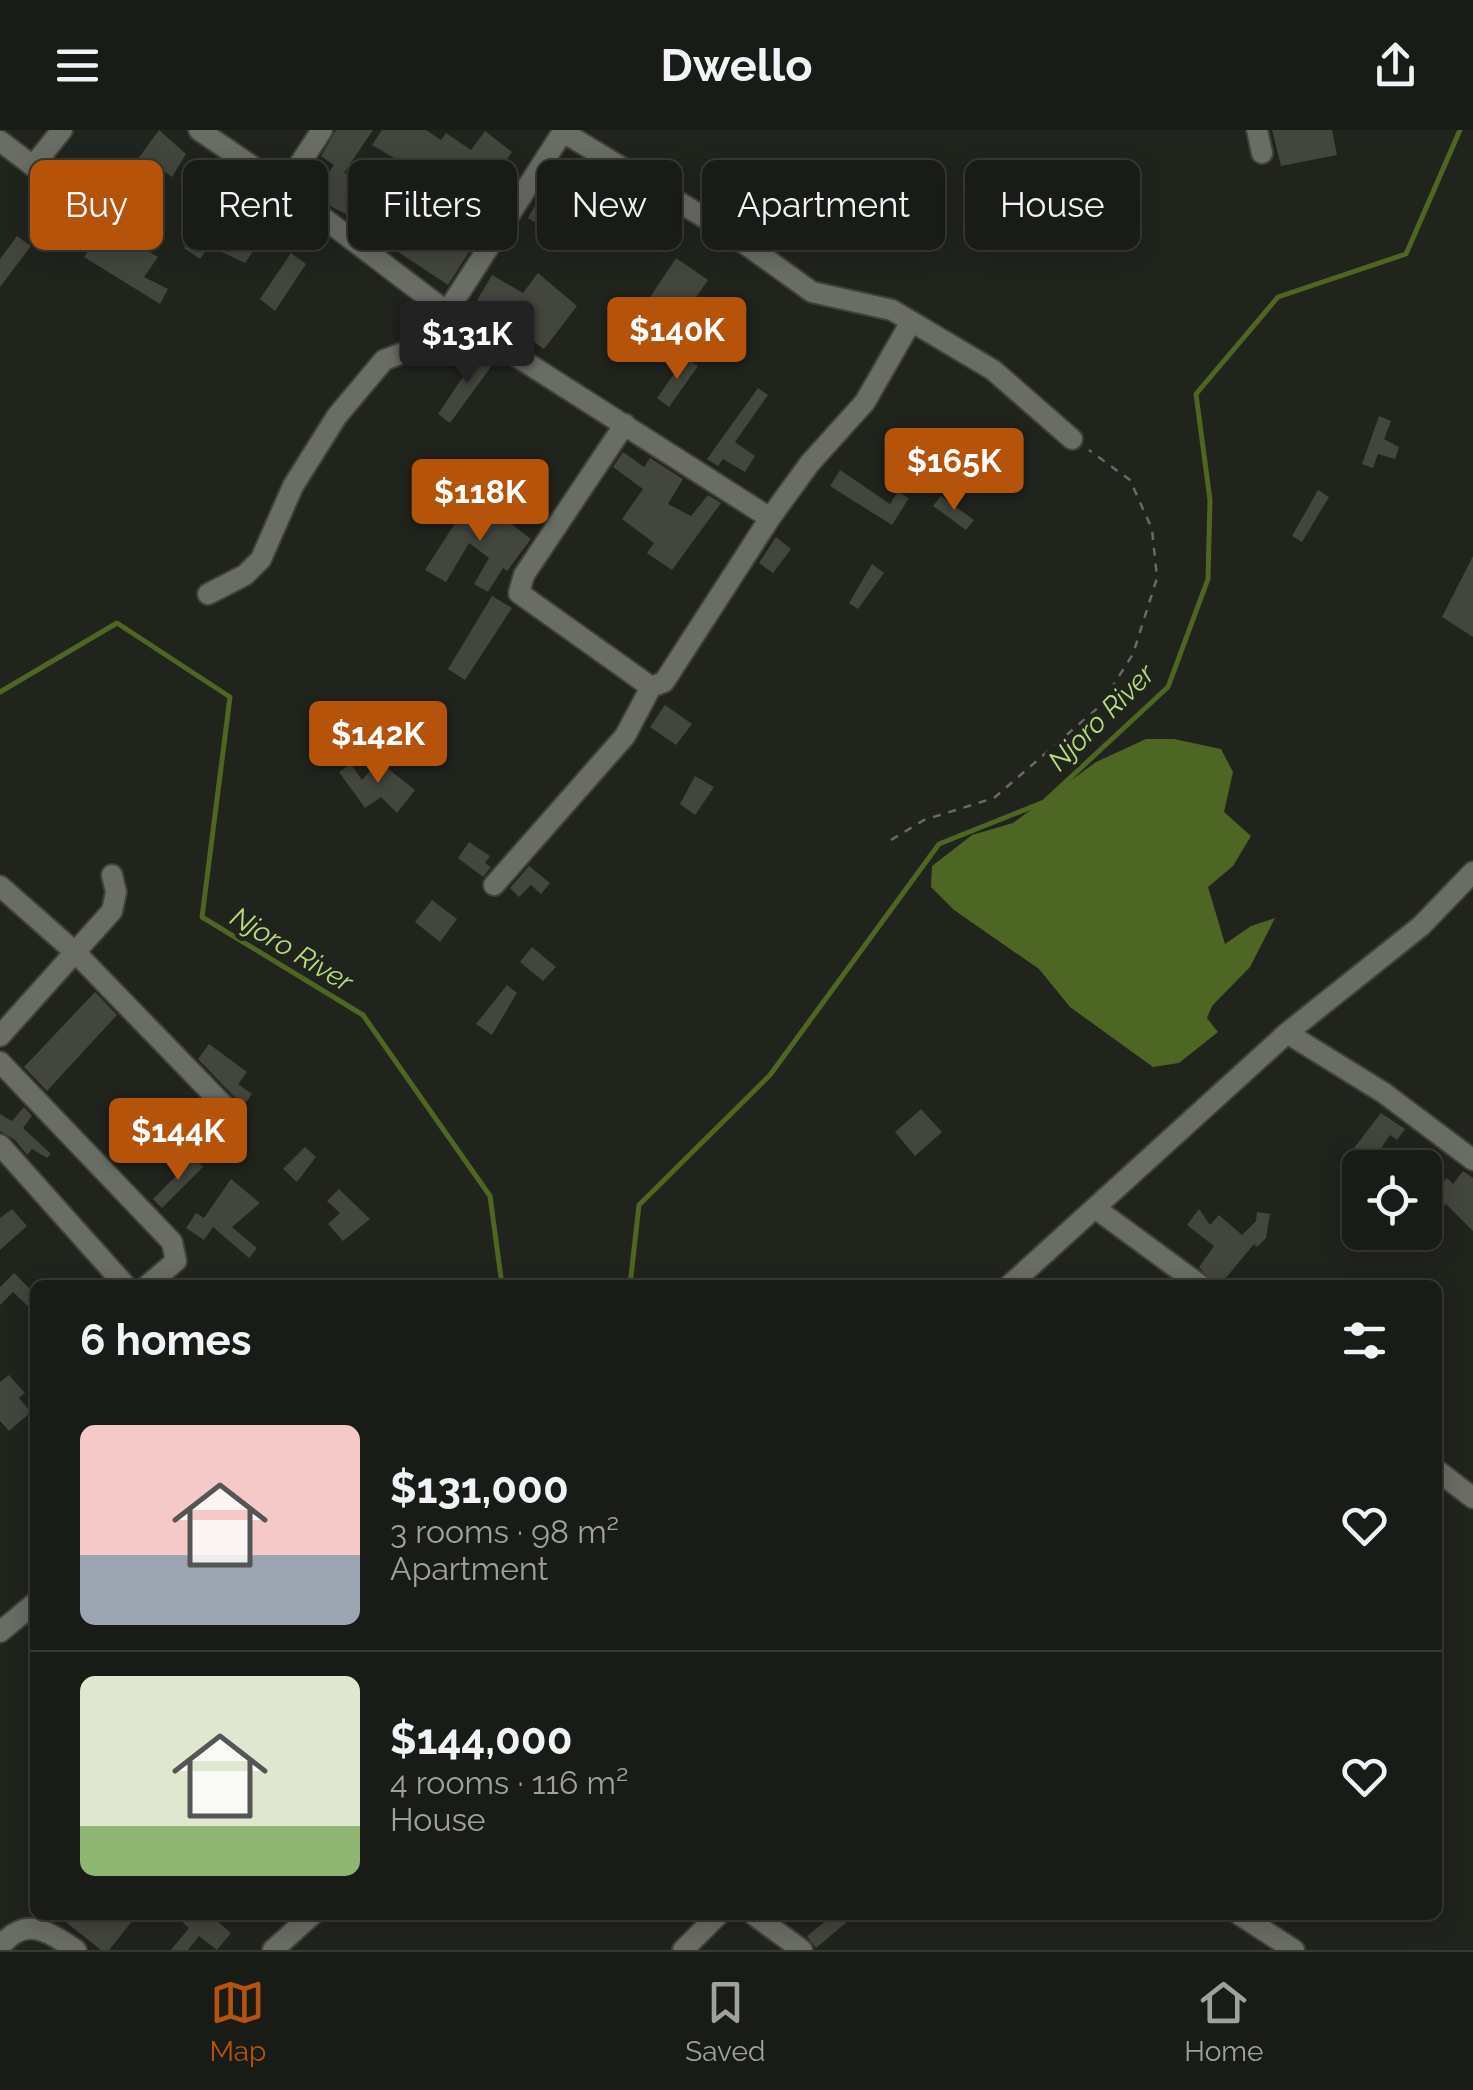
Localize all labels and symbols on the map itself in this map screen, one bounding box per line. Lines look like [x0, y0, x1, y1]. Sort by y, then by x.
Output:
pin: $140K [607, 297, 747, 382]
pin: $131K [397, 301, 537, 386]
pin: $165K [884, 428, 1024, 513]
pin: $118K [410, 459, 550, 544]
water label: Njoro River [1041, 656, 1162, 777]
pin: $142K [308, 701, 448, 786]
water label: Njoro River [225, 900, 360, 999]
pin: $144K [108, 1098, 248, 1183]

